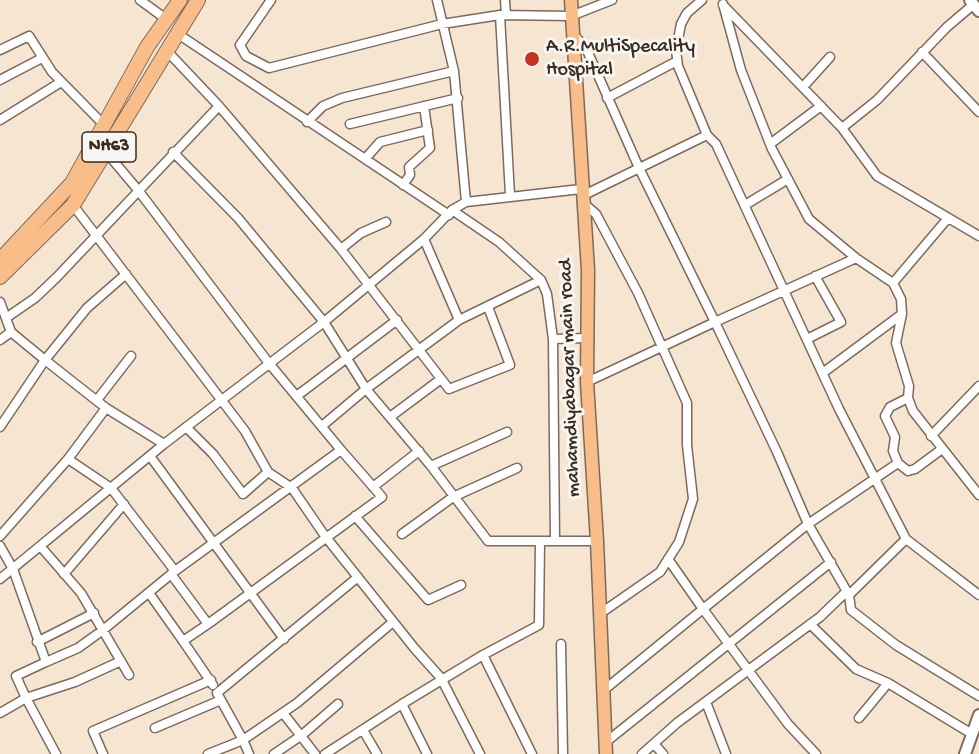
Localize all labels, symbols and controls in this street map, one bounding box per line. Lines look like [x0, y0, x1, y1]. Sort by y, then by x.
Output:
place label: A.R.MultiSpecality Hospital [546, 36, 695, 83]
marker: A.R.MultiSpecality Hospital [523, 50, 541, 68]
road number: NH63 [82, 132, 136, 162]
street label: mahamdiyabagar main road [555, 258, 587, 498]

